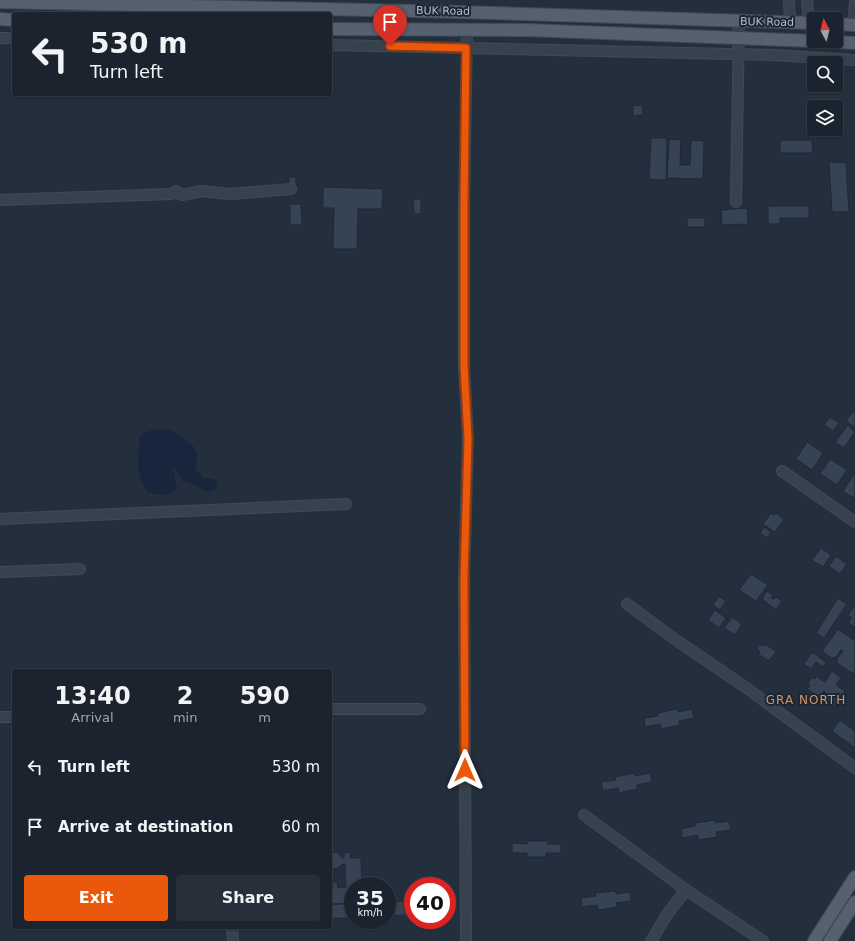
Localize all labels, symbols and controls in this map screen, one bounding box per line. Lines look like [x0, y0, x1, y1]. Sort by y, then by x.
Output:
street label: BUK Road [416, 4, 470, 18]
pin [373, 5, 407, 46]
icon: arrive [379, 11, 401, 33]
north arrow [807, 12, 843, 48]
map controls [807, 12, 843, 136]
street label: BUK Road [740, 15, 794, 29]
text: 530 m [90, 27, 187, 60]
icon: left [24, 28, 76, 80]
button: search [807, 56, 843, 92]
text: Turn left [90, 61, 163, 82]
button: layers [807, 100, 843, 136]
text: 13:40 [54, 682, 131, 710]
text: 2 [177, 682, 193, 710]
text: 590 [240, 682, 290, 710]
district label: GRA NORTH [766, 693, 846, 707]
text: Arrival [71, 710, 114, 725]
text: min [173, 710, 197, 725]
text: m [258, 710, 271, 725]
position arrow [444, 749, 486, 791]
icon: left [24, 756, 46, 778]
text: Turn left [58, 758, 130, 776]
text: 530 m [272, 758, 320, 776]
icon: arrive [24, 816, 46, 838]
text: Arrive at destination [58, 818, 233, 836]
text: 60 m [282, 818, 320, 836]
button: Exit [24, 875, 168, 921]
button: Share [176, 875, 320, 921]
speed limit sign: 40 [404, 877, 456, 929]
text: 35 [356, 886, 384, 910]
text: km/h [357, 907, 383, 918]

